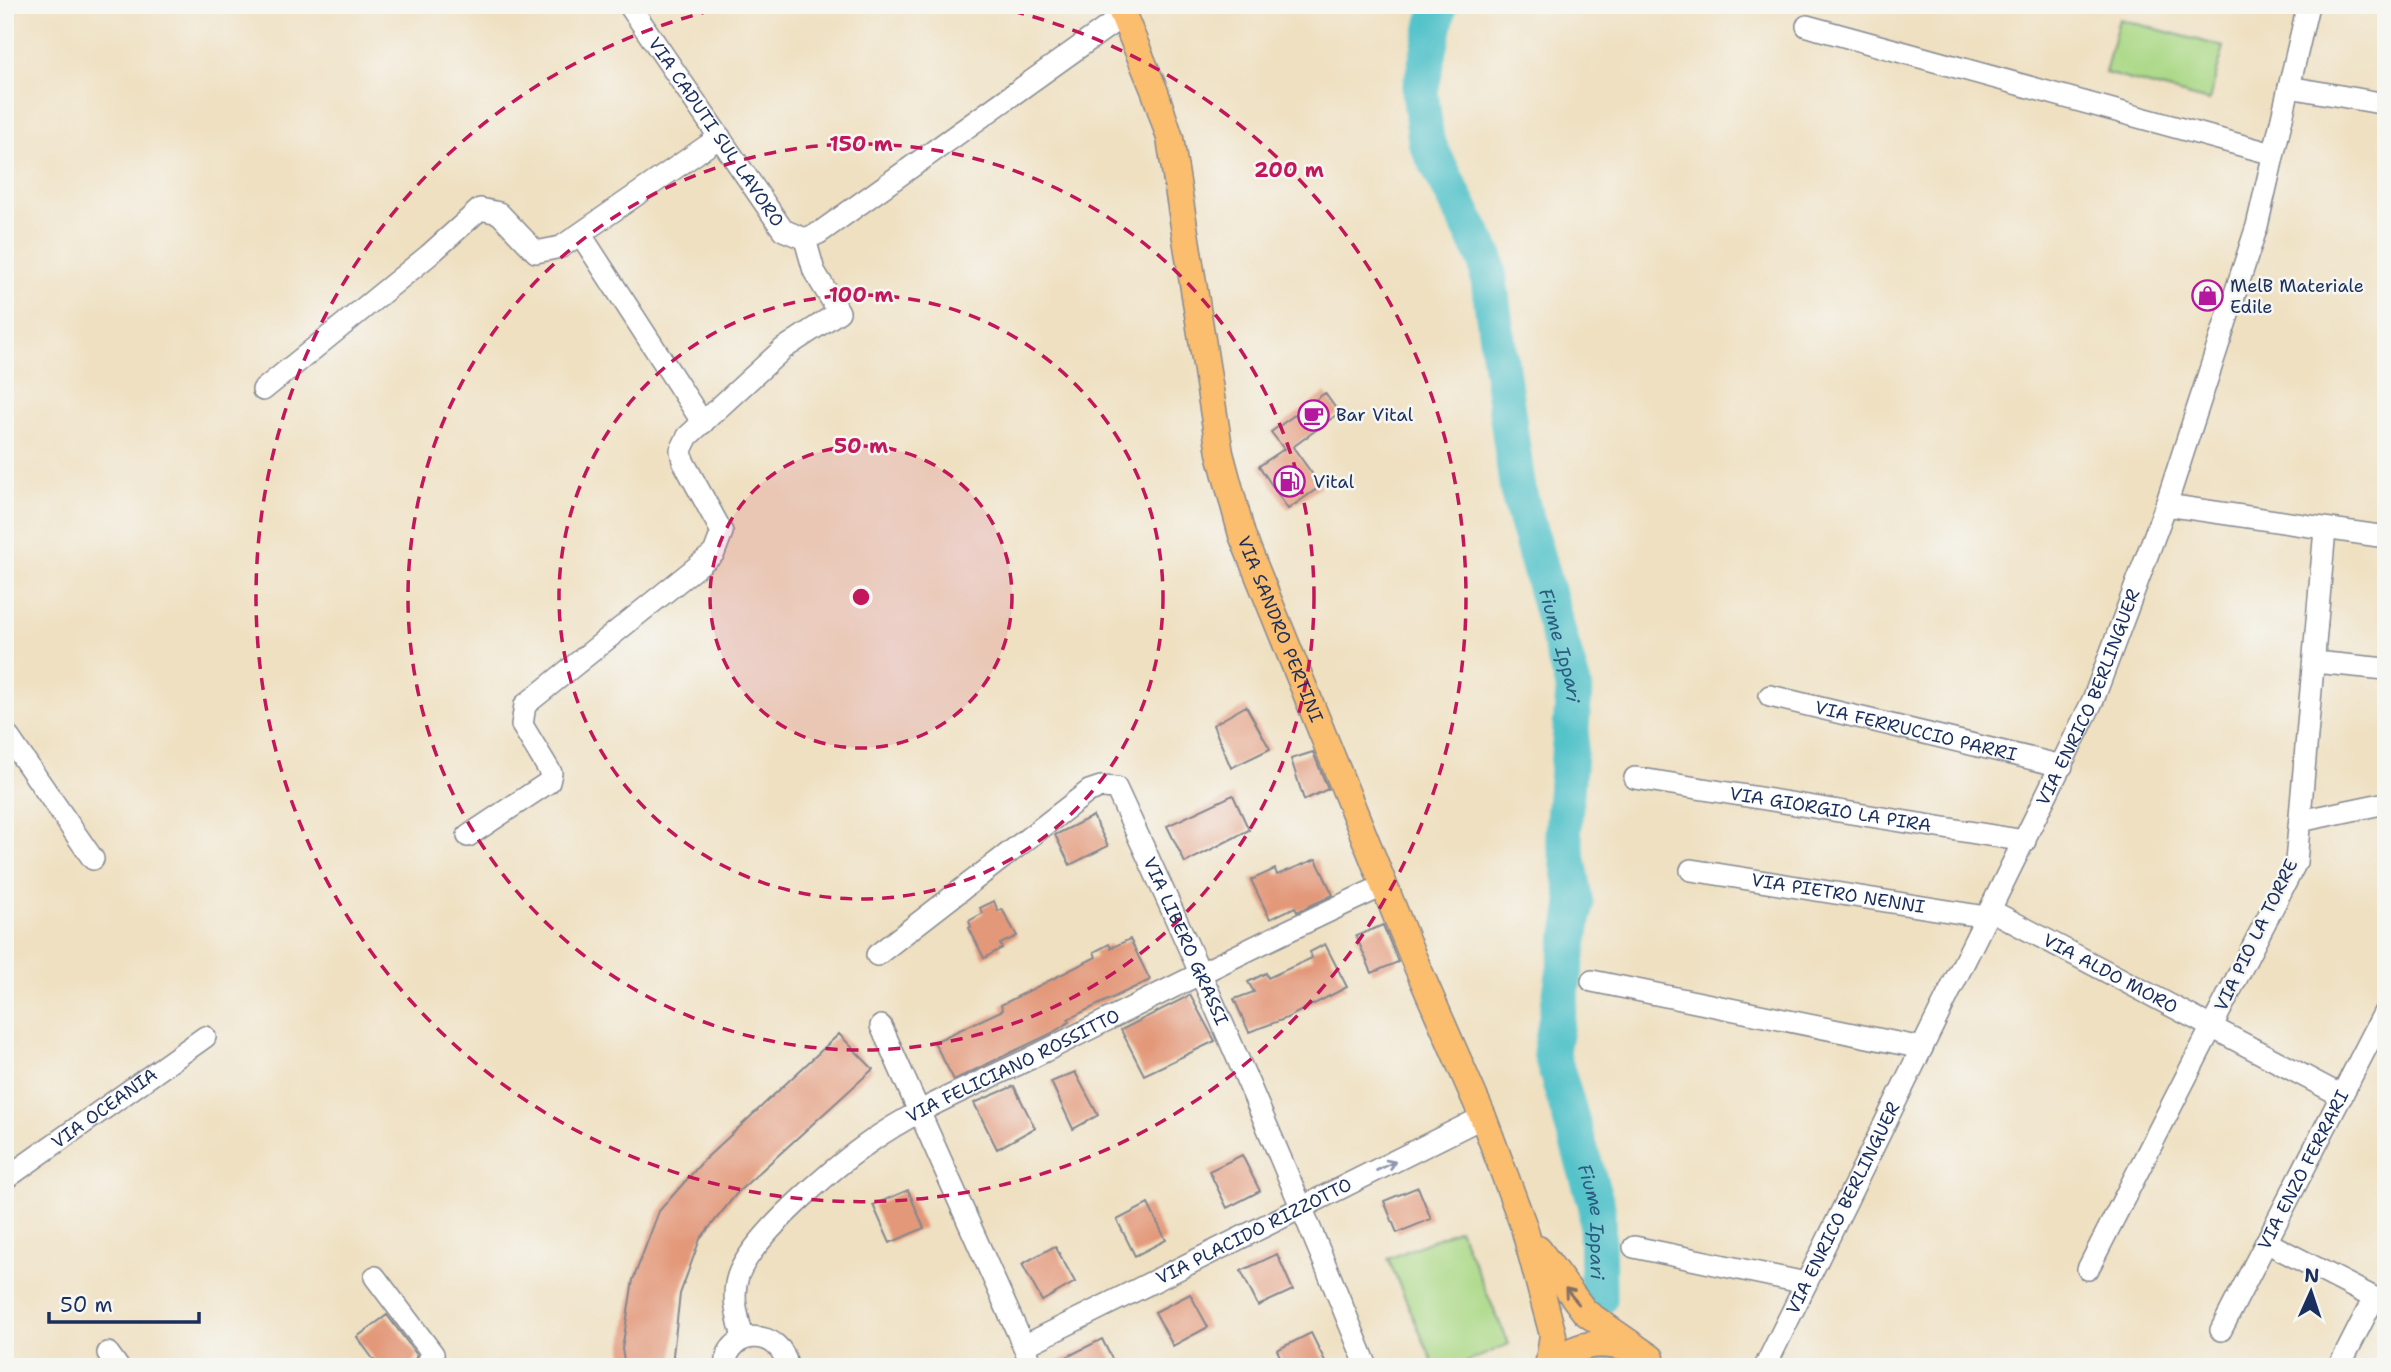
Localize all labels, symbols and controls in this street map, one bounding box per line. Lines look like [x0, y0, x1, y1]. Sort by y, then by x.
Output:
street label: VIA CADUTI SUL LAVORO [643, 33, 789, 232]
text: 150 m [829, 130, 893, 158]
text: 200 m [1254, 156, 1324, 184]
place label: MelB Materiale Edile [2230, 274, 2364, 319]
shop icon: MelB Materiale Edile [2190, 279, 2224, 313]
text: 100 m [829, 281, 893, 309]
cafe icon: Bar Vital [1296, 398, 1330, 432]
place label: Bar Vital [1336, 403, 1414, 427]
text: 50 m [834, 432, 888, 460]
fuel station icon: Vital [1273, 465, 1307, 499]
place label: Vital [1313, 470, 1355, 494]
street label: VIA SANDRO PERTINI [1232, 533, 1329, 726]
centre of rings [849, 585, 873, 609]
water label: Fiume Ippari [1533, 585, 1587, 703]
street label: VIA ENRICO BERLINGUER [2031, 586, 2145, 810]
street label: VIA FERRUCCIO PARRI [1812, 695, 2019, 767]
street label: VIA GIORGIO LA PIRA [1728, 781, 1933, 838]
street label: VIA LIBERO GRASSI [1138, 853, 1234, 1029]
street label: VIA PIO LA TORRE [2209, 855, 2303, 1015]
street label: VIA PIETRO NENNI [1750, 868, 1927, 919]
street label: VIA ALDO MORO [2039, 928, 2182, 1019]
street label: VIA FELICIANO ROSSITTO [902, 1004, 1124, 1129]
street label: VIA OCEANIA [47, 1063, 162, 1154]
street label: VIA ENZO FERRARI [2252, 1086, 2354, 1254]
street label: VIA ENRICO BERLINGUER [1781, 1098, 1905, 1318]
one-way arrow [1375, 1158, 1396, 1172]
water label: Fiume Ippari [1572, 1161, 1610, 1280]
street label: VIA PLACIDO RIZZOTTO [1152, 1172, 1356, 1290]
north arrow [2276, 1256, 2346, 1326]
text: N [2304, 1263, 2320, 1288]
scale bar [49, 1281, 200, 1325]
one-way arrow [1564, 1287, 1580, 1305]
text: 50 m [60, 1291, 113, 1319]

